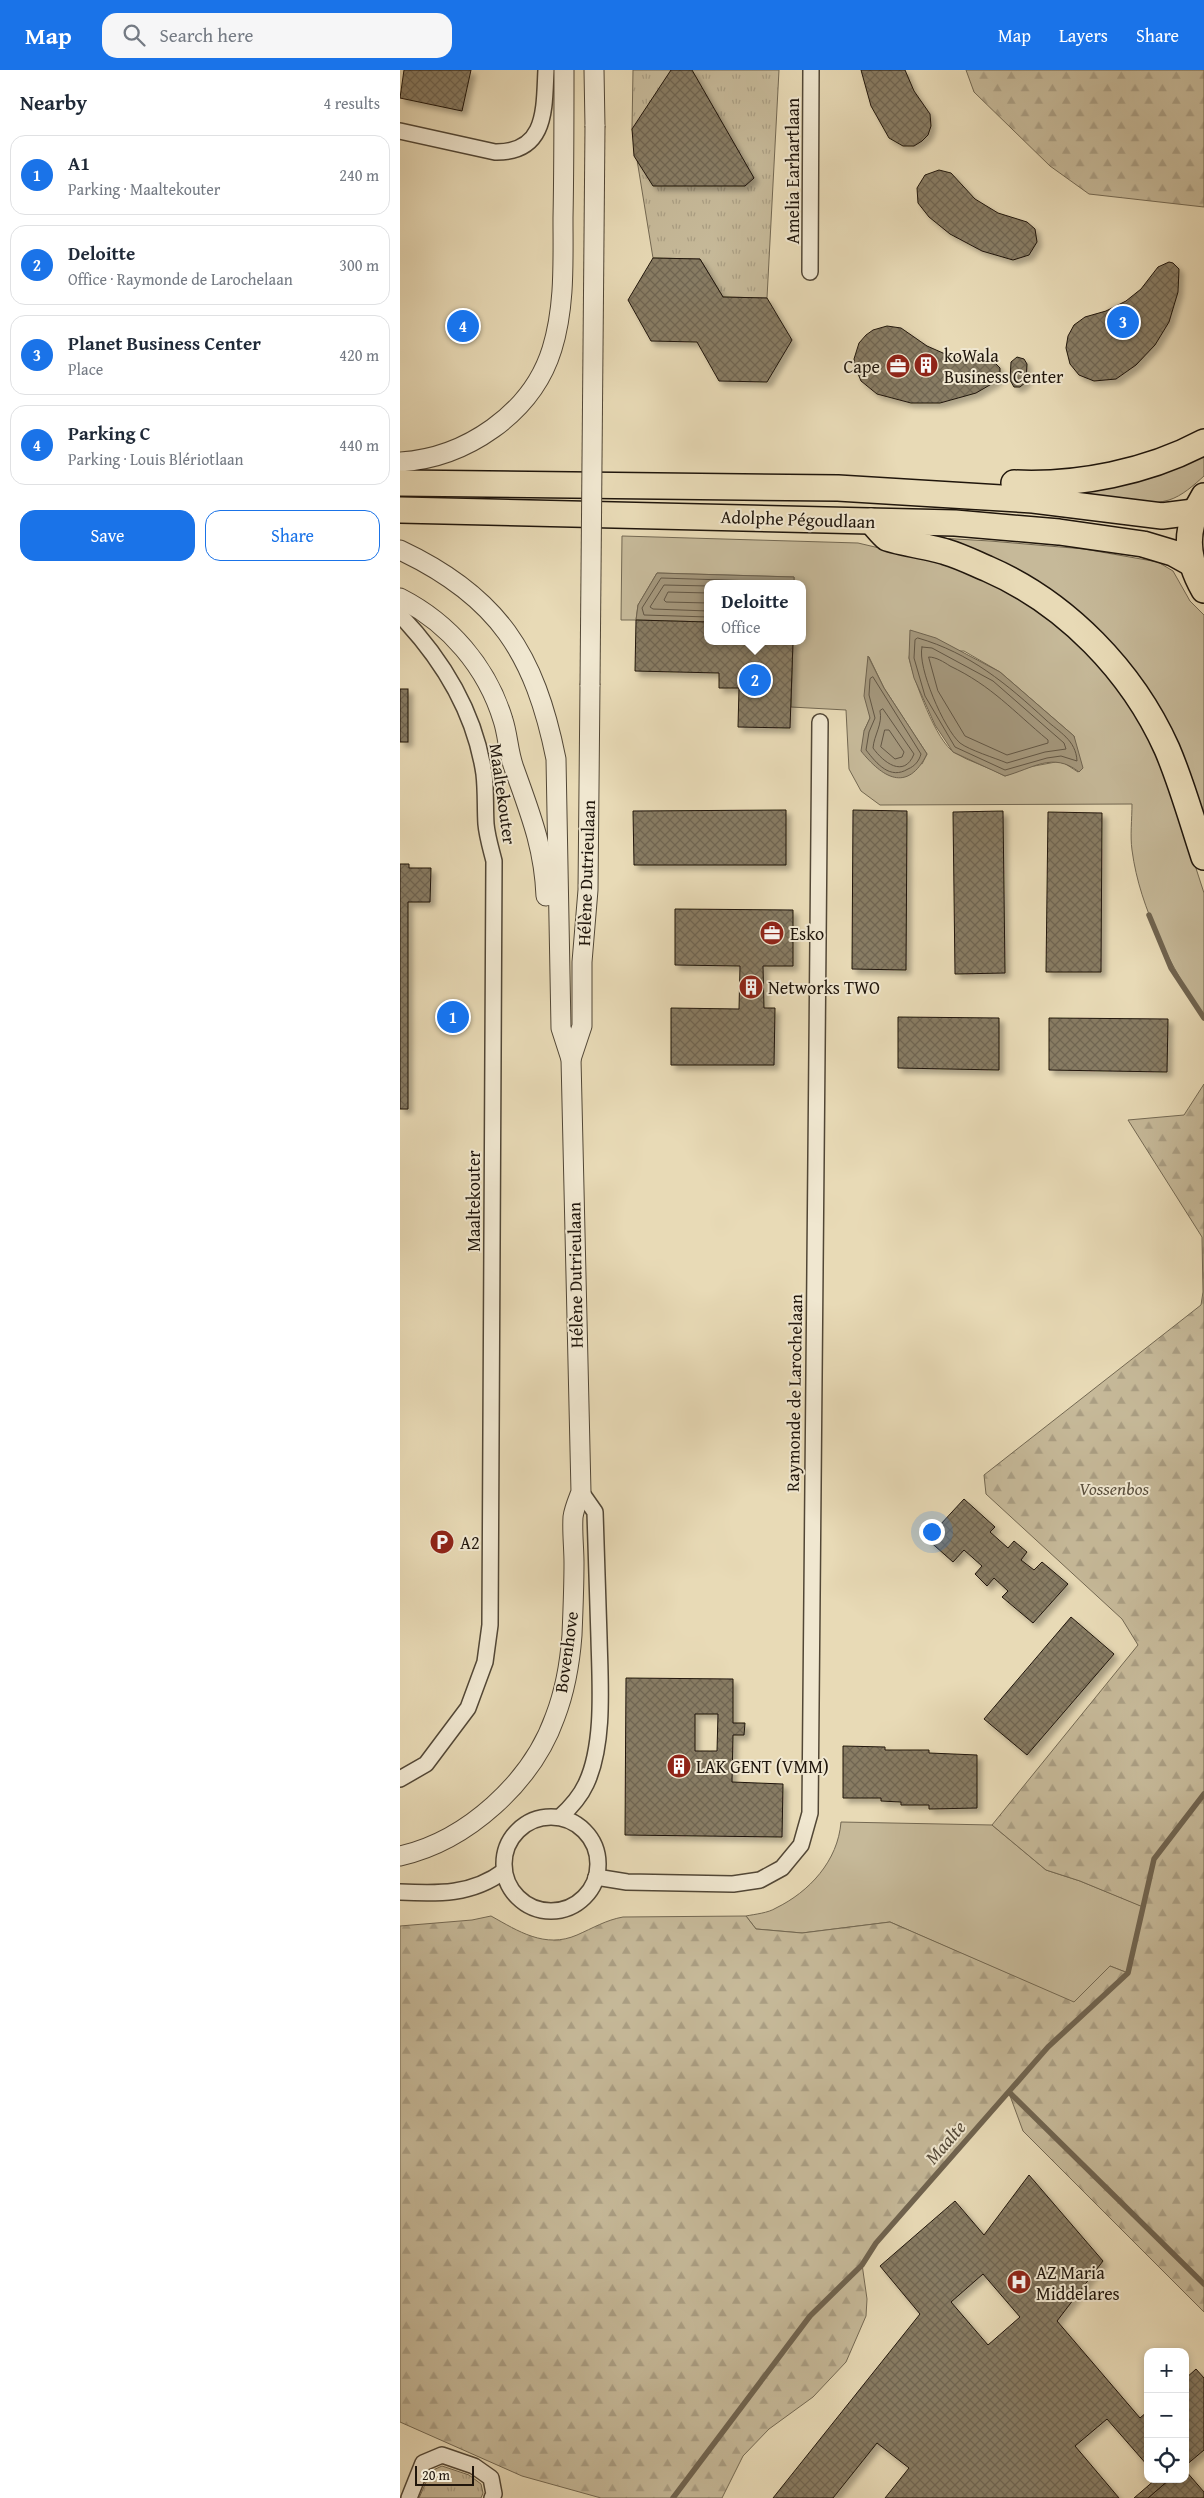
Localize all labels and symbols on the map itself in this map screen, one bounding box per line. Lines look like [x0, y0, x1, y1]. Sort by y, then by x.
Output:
street label: Amelia Earhartlaan [779, 98, 806, 244]
pin: 3 [1107, 303, 1139, 341]
pin: 4 [447, 307, 479, 345]
place label: koWala Business Center [944, 342, 1064, 390]
building icon: koWala Business Center [913, 352, 939, 378]
place label: Cape [844, 353, 880, 380]
office icon: Cape [885, 353, 911, 379]
street label: Adolphe Pégoudlaan [720, 503, 876, 535]
pin: 2 [739, 661, 771, 699]
street label: Maaltekouter [483, 742, 524, 847]
street label: Hélène Dutrieulaan [570, 799, 602, 947]
office icon: Esko [759, 920, 785, 946]
place label: Esko [790, 920, 824, 947]
building icon: Networks TWO [738, 974, 764, 1000]
place label: Networks TWO [768, 974, 880, 1001]
pin: 1 [437, 998, 469, 1036]
street label: Maaltekouter [460, 1150, 487, 1252]
street label: Hélène Dutrieulaan [560, 1202, 590, 1348]
street label: Raymonde de Larochelaan [779, 1294, 809, 1492]
park label: Vossenbos [1079, 1475, 1149, 1502]
your location [919, 1519, 945, 1545]
parking icon: A2 [429, 1529, 455, 1555]
place label: A2 [460, 1529, 480, 1556]
street label: Bovenhove [547, 1610, 585, 1694]
building icon: LAK GENT (VMM) [666, 1753, 692, 1779]
place label: LAK GENT (VMM) [696, 1753, 829, 1780]
water label: Maalte [918, 2114, 972, 2170]
place label: AZ Maria Middelares [1036, 2259, 1120, 2307]
hospital icon: AZ Maria Middelares [1006, 2269, 1032, 2295]
scale bar [415, 2463, 474, 2486]

